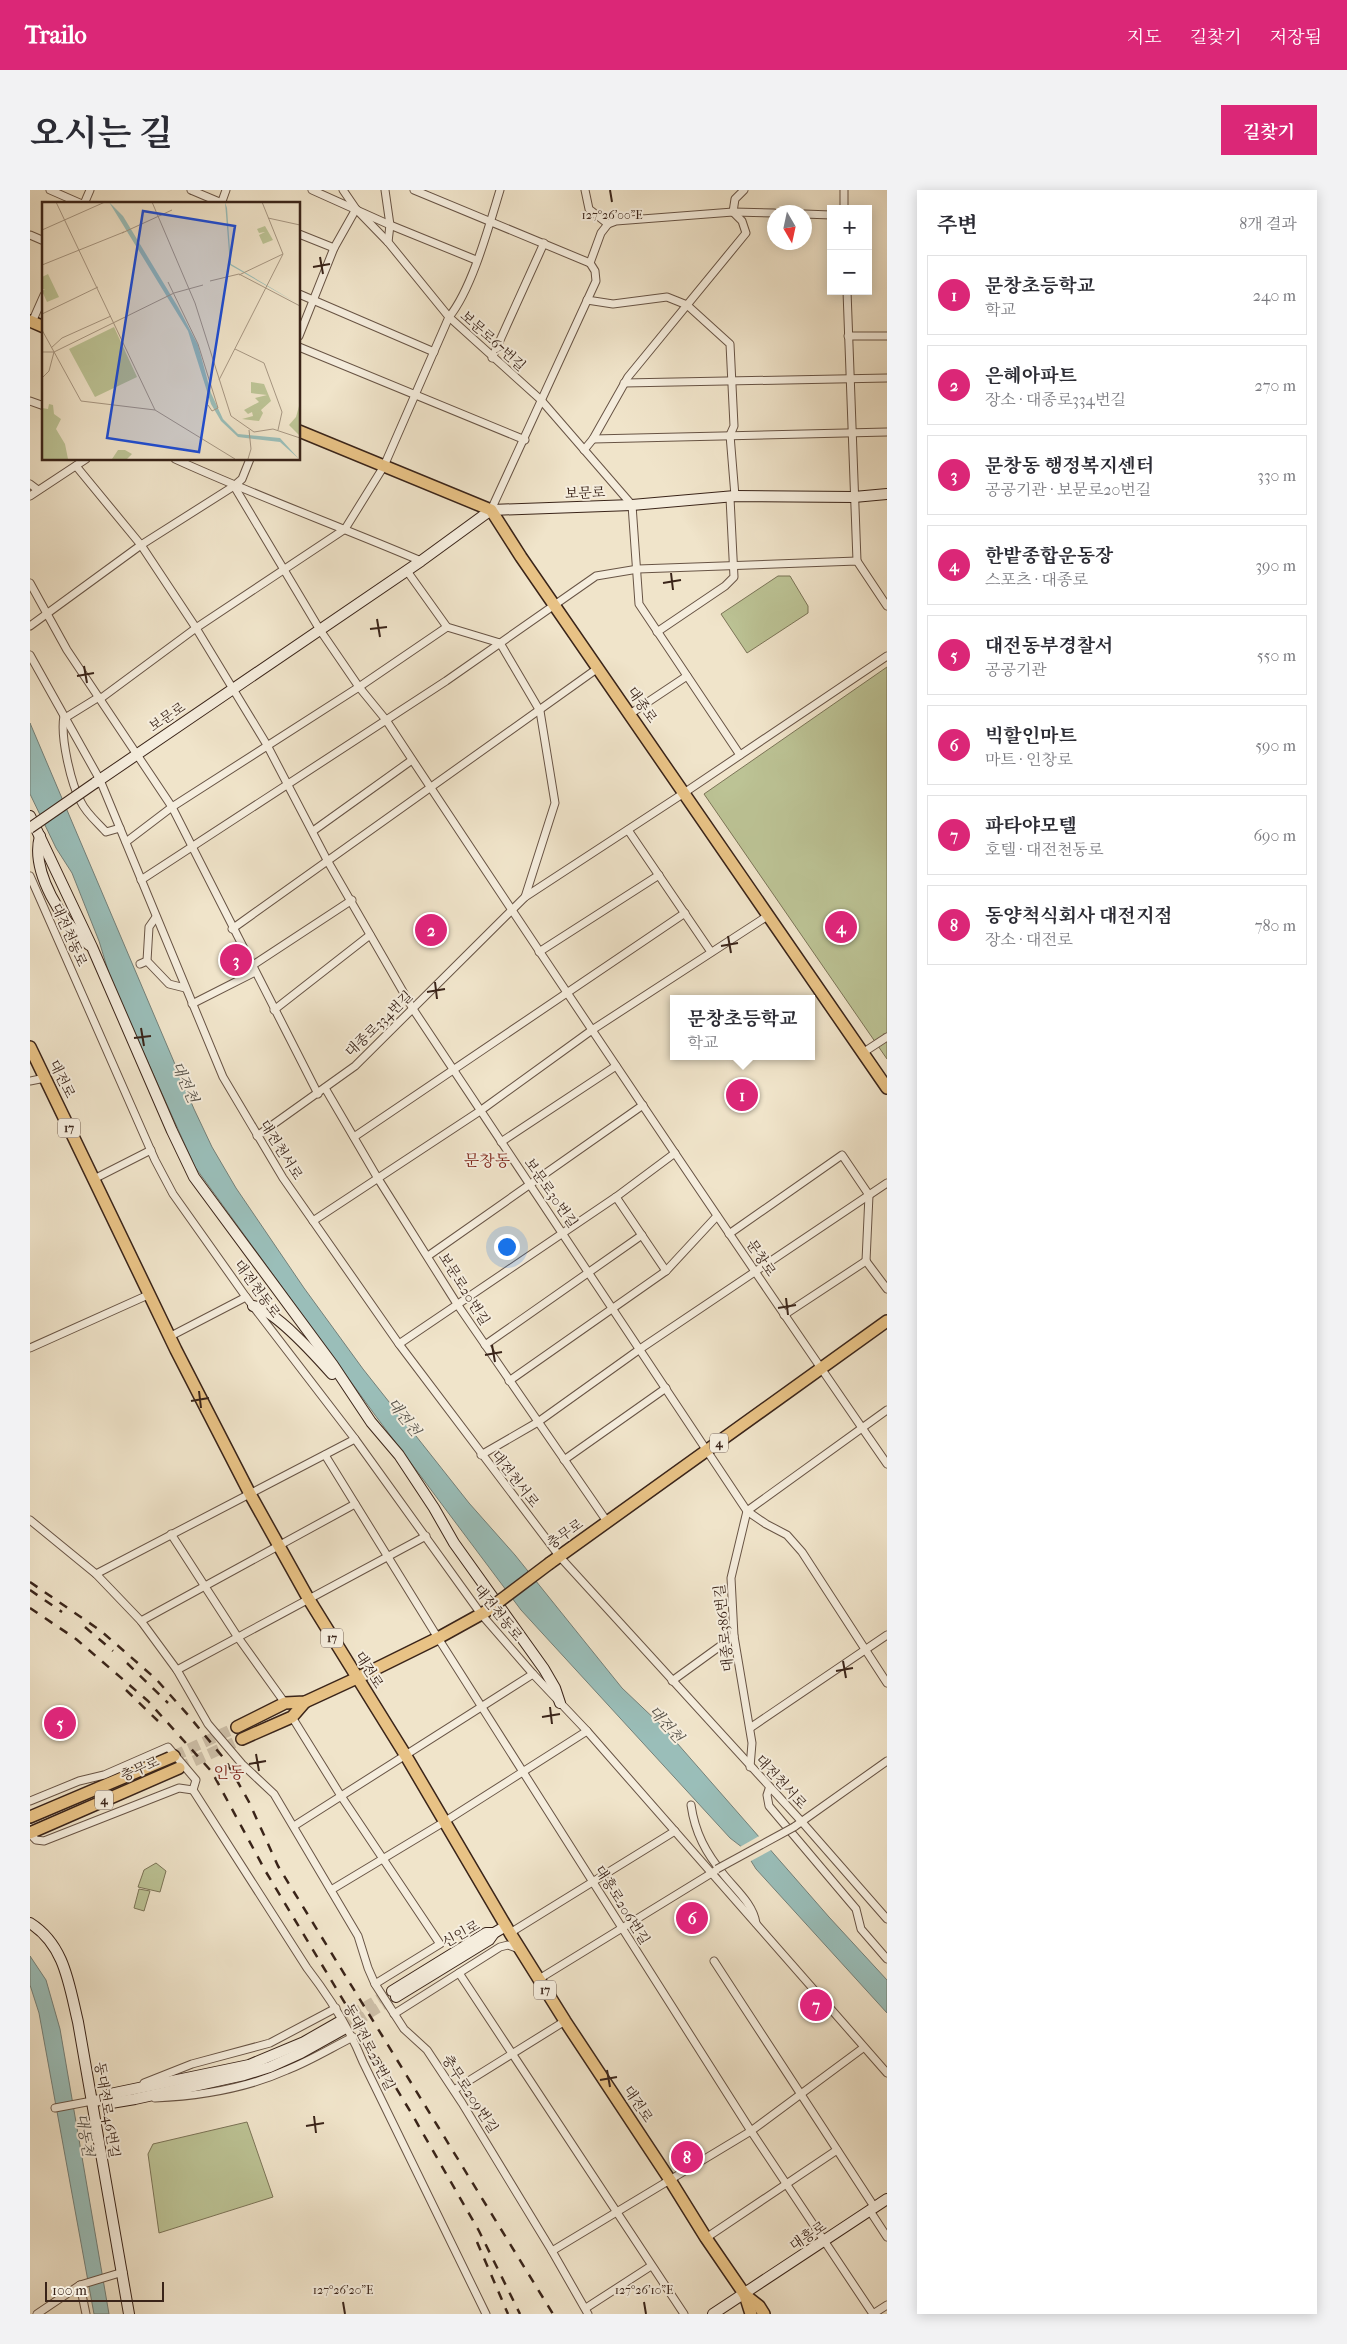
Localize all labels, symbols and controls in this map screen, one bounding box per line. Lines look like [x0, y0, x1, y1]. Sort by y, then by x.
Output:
text: Trailo [25, 21, 87, 49]
text: 지도 [1127, 27, 1162, 48]
text: 길찾기 [1190, 27, 1242, 48]
text: 저장됨 [1270, 27, 1322, 48]
button: 길찾기 [1221, 105, 1317, 155]
text: 오시는 길 [30, 113, 173, 154]
inset map [42, 202, 300, 460]
north arrow [767, 205, 812, 250]
map controls [827, 205, 872, 295]
button: + [827, 205, 872, 250]
text: 127°26'00"E [581, 208, 643, 222]
text: 주변 [937, 213, 978, 237]
text: 8개 결과 [1239, 214, 1297, 233]
button: − [827, 250, 872, 295]
text: 문창초등학교 [985, 275, 1095, 297]
text: 1 [951, 286, 957, 305]
text: 240 m [1253, 286, 1296, 305]
text: 학교 [985, 300, 1016, 319]
street label: 보문로67번길 [457, 307, 529, 375]
text: 은혜아파트 [985, 365, 1077, 387]
text: 2 [950, 376, 958, 395]
text: 270 m [1255, 376, 1296, 395]
text: 장소 · 대종로334번길 [985, 390, 1126, 409]
text: 문창동 행정복지센터 [985, 455, 1154, 477]
text: 3 [951, 466, 957, 485]
text: 330 m [1257, 466, 1296, 485]
text: 공공기관 · 보문로20번길 [985, 480, 1151, 499]
street label: 보문로 [564, 484, 606, 502]
text: 한밭종합운동장 [985, 545, 1113, 567]
text: 4 [949, 556, 959, 575]
text: 390 m [1255, 556, 1296, 575]
text: 스포츠 · 대종로 [985, 570, 1088, 589]
text: 대전동부경찰서 [985, 635, 1113, 657]
text: 5 [951, 646, 957, 665]
text: 550 m [1257, 646, 1296, 665]
text: 공공기관 [985, 660, 1047, 679]
street label: 대종로 [623, 684, 661, 727]
street label: 보문로 [145, 698, 189, 735]
text: 빅할인마트 [985, 725, 1077, 747]
text: 6 [950, 736, 958, 755]
text: 590 m [1255, 736, 1296, 755]
text: 마트 · 인창로 [985, 750, 1072, 769]
text: 파타야모텔 [985, 815, 1077, 837]
text: 7 [950, 826, 958, 845]
text: 690 m [1253, 826, 1296, 845]
text: 호텔 · 대전천동로 [985, 840, 1103, 859]
street label: 대전천동로 [47, 901, 91, 970]
text: 동양척식회사 대전지점 [985, 905, 1173, 927]
pin: 4 [825, 908, 857, 946]
pin: 2 [415, 911, 447, 949]
text: 8 [950, 916, 958, 935]
text: 780 m [1255, 916, 1296, 935]
text: 장소 · 대전로 [985, 930, 1072, 949]
pin: 3 [220, 941, 252, 979]
street label: 대종로334번길 [342, 988, 416, 1060]
popup [670, 995, 815, 1060]
text: 문창초등학교 [687, 1008, 798, 1030]
text: 학교 [687, 1033, 718, 1052]
street label: 대전로 [45, 1057, 79, 1101]
water label: 대전천 [168, 1058, 203, 1107]
pin: 1 [726, 1076, 758, 1114]
street label: 대전천서로 [256, 1117, 306, 1184]
road number: 17 [58, 1118, 80, 1138]
district label: 문창동 [464, 1151, 511, 1170]
street label: 보문로30번길 [521, 1155, 581, 1231]
your location [494, 1234, 520, 1260]
street label: 문창로 [743, 1236, 780, 1280]
street label: 보문로20번길 [435, 1249, 493, 1329]
street label: 대전천동로 [230, 1257, 284, 1322]
water label: 대전천 [384, 1394, 425, 1441]
road number: 4 [710, 1434, 728, 1452]
street label: 대전천서로 [487, 1447, 543, 1511]
street label: 충무로 [544, 1515, 587, 1553]
street label: 대전천동로 [470, 1581, 526, 1645]
street label: 대종로386번길 [711, 1583, 737, 1673]
road number: 17 [321, 1629, 343, 1648]
street label: 대전로 [351, 1648, 387, 1692]
water label: 대전천 [645, 1702, 688, 1747]
pin: 5 [44, 1704, 76, 1742]
street label: 대전천서로 [752, 1751, 811, 1813]
street label: 충무로 [118, 1753, 162, 1785]
district label: 인동 [214, 1763, 245, 1782]
road number: 4 [95, 1790, 113, 1810]
street label: 대흥로206번길 [591, 1862, 653, 1948]
pin: 6 [676, 1899, 708, 1937]
street label: 신인로 [439, 1917, 483, 1951]
road number: 17 [534, 1980, 556, 2000]
pin: 7 [800, 1986, 832, 2024]
street label: 동대전로22번길 [340, 2001, 398, 2093]
street label: 충무로209번길 [438, 2052, 502, 2136]
street label: 동대전로46번길 [91, 2061, 123, 2159]
street label: 대전로 [620, 2082, 657, 2126]
water label: 대동천 [72, 2112, 98, 2159]
pin: 8 [671, 2138, 703, 2176]
street label: 대흥로 [786, 2217, 830, 2254]
scale bar [45, 2279, 164, 2302]
text: 100 m [52, 2282, 87, 2299]
text: 127°26'20"E [313, 2283, 373, 2297]
text: 127°26'10"E [615, 2283, 673, 2297]

